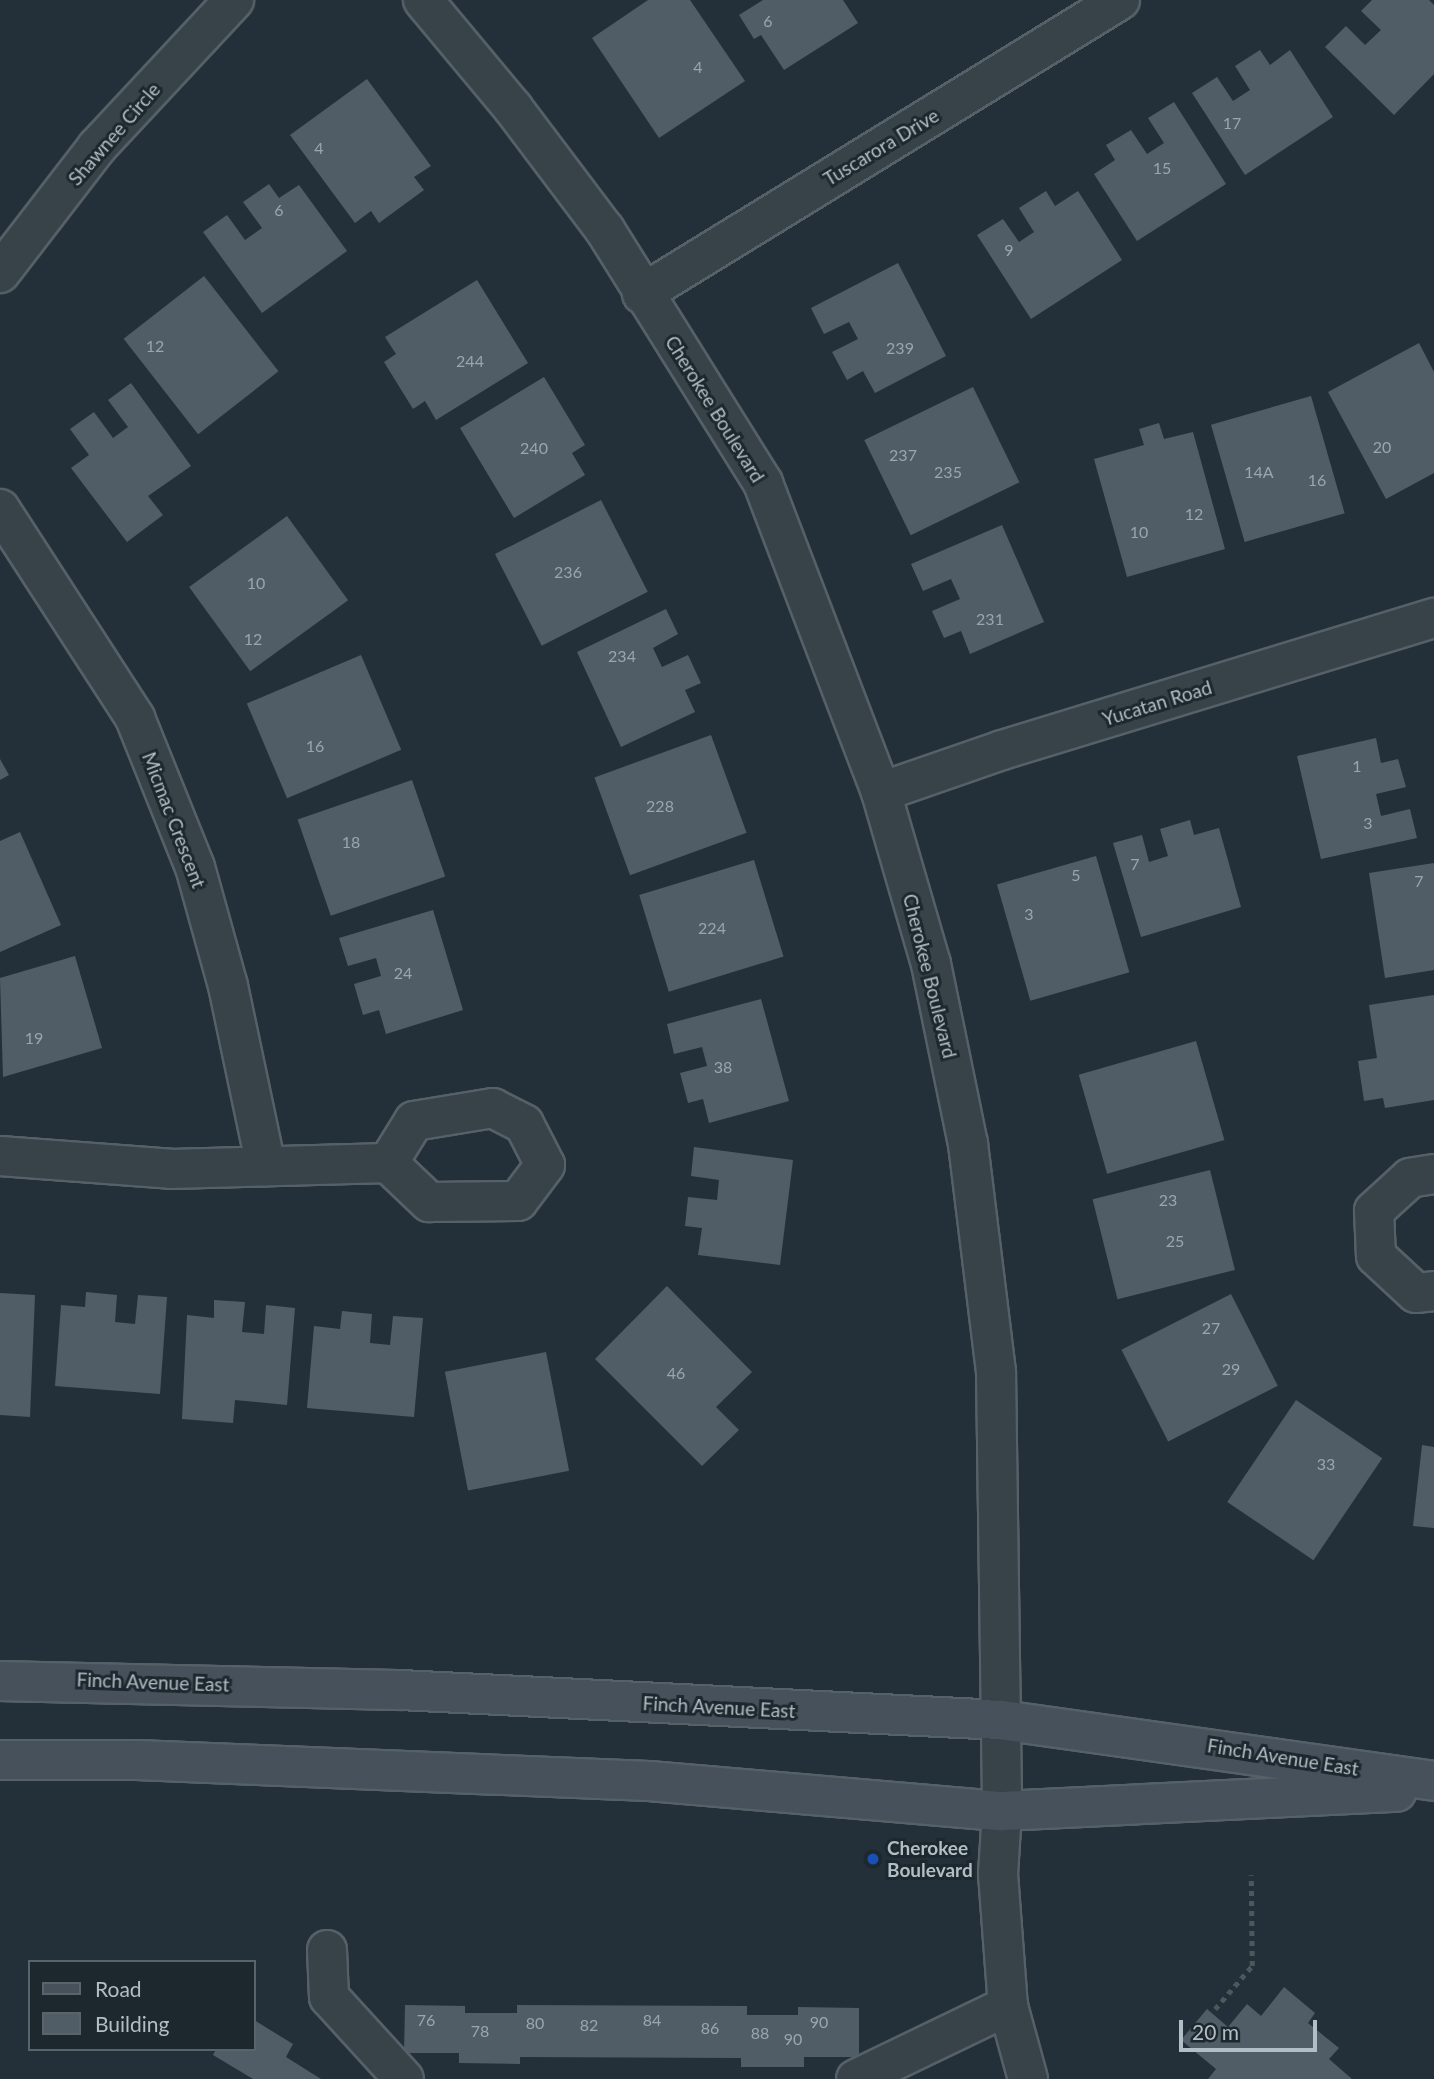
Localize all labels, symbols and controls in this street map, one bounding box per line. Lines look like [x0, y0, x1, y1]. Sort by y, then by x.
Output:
house number: 6 [763, 11, 773, 31]
house number: 4 [693, 57, 703, 77]
street label: Shawnee Circle [63, 78, 165, 190]
street label: Tuscarora Drive [819, 104, 943, 190]
house number: 17 [1223, 113, 1241, 133]
house number: 4 [314, 138, 324, 158]
house number: 15 [1153, 158, 1171, 178]
house number: 6 [274, 200, 284, 220]
house number: 9 [1004, 240, 1014, 260]
street label: Cherokee Boulevard [661, 331, 769, 487]
house number: 12 [146, 336, 164, 356]
house number: 239 [886, 338, 914, 358]
house number: 244 [456, 351, 484, 371]
house number: 20 [1373, 437, 1391, 457]
house number: 240 [520, 438, 548, 458]
house number: 237 [889, 445, 917, 465]
house number: 235 [934, 462, 962, 482]
house number: 14A [1244, 462, 1274, 482]
house number: 16 [1308, 470, 1326, 490]
house number: 12 [1185, 504, 1203, 524]
house number: 10 [1130, 522, 1148, 542]
house number: 236 [554, 562, 582, 582]
house number: 10 [247, 573, 265, 593]
house number: 231 [976, 609, 1004, 629]
house number: 12 [244, 629, 262, 649]
house number: 234 [608, 646, 636, 666]
street label: Yucatan Road [1100, 676, 1214, 730]
house number: 16 [306, 736, 324, 756]
street label: Micmac Crescent [138, 749, 210, 891]
house number: 1 [1352, 756, 1362, 776]
house number: 228 [646, 796, 674, 816]
house number: 3 [1363, 813, 1373, 833]
house number: 18 [342, 832, 360, 852]
house number: 7 [1130, 854, 1140, 874]
house number: 5 [1071, 865, 1081, 885]
house number: 7 [1414, 871, 1424, 891]
street label: Cherokee Boulevard [899, 891, 961, 1061]
house number: 3 [1024, 904, 1034, 924]
house number: 224 [698, 918, 726, 938]
house number: 24 [394, 963, 412, 983]
house number: 19 [25, 1028, 43, 1048]
house number: 38 [714, 1057, 732, 1077]
house number: 23 [1159, 1190, 1177, 1210]
house number: 25 [1166, 1231, 1184, 1251]
house number: 27 [1202, 1318, 1220, 1338]
house number: 29 [1222, 1359, 1240, 1379]
house number: 46 [667, 1363, 685, 1383]
house number: 33 [1317, 1454, 1335, 1474]
street label: Finch Avenue East [76, 1668, 230, 1696]
street label: Finch Avenue East [642, 1692, 796, 1722]
street label: Finch Avenue East [1205, 1734, 1361, 1780]
place label: Cherokee Boulevard [887, 1837, 973, 1881]
marker: Cherokee Boulevard [865, 1851, 881, 1867]
legend [28, 1960, 256, 2051]
text: Road [95, 1976, 142, 2001]
scale bar [1182, 2006, 1320, 2050]
house number: 76 [417, 2010, 435, 2030]
house number: 84 [643, 2010, 661, 2030]
text: Building [95, 2011, 170, 2036]
house number: 90 [810, 2012, 828, 2032]
house number: 80 [526, 2013, 544, 2033]
house number: 82 [580, 2015, 598, 2035]
house number: 86 [701, 2018, 719, 2038]
text: 20 m [1192, 2019, 1239, 2044]
house number: 78 [471, 2021, 489, 2041]
house number: 88 [751, 2023, 769, 2043]
house number: 90 [784, 2029, 802, 2049]

